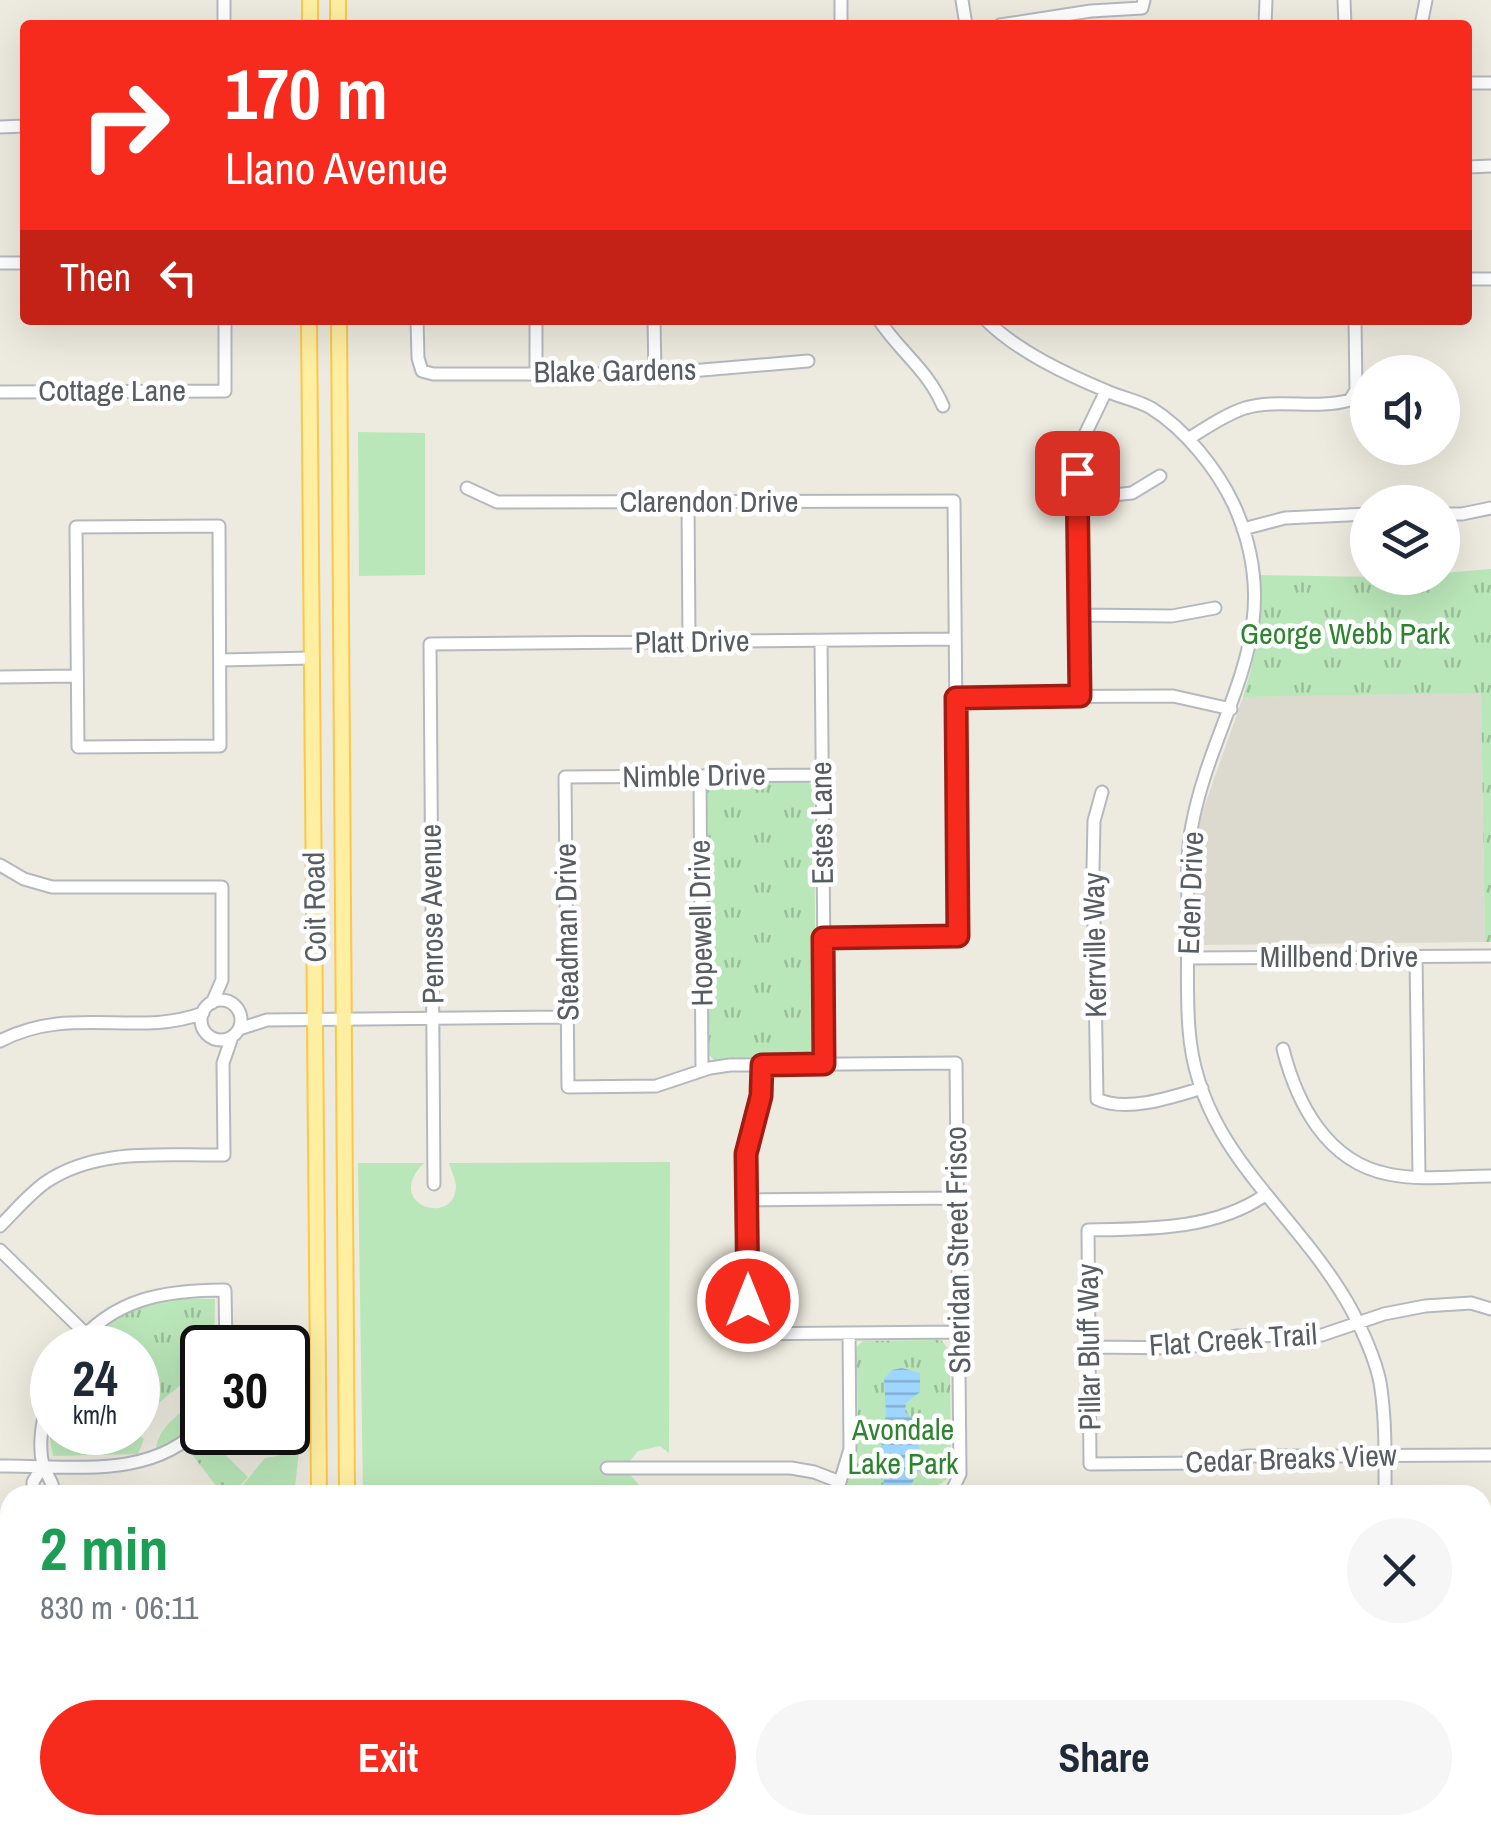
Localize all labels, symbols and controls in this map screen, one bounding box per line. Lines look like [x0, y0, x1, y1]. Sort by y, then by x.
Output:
text: 170 m [225, 47, 388, 141]
icon: right [60, 60, 190, 190]
text: Llano Avenue [225, 137, 448, 198]
icon: left [151, 250, 206, 305]
text: Then [60, 252, 131, 303]
street label: Blake Gardens [533, 349, 697, 391]
map controls [1350, 355, 1460, 595]
button: sound [1350, 355, 1460, 465]
street label: Cottage Lane [38, 370, 186, 410]
pin [1035, 431, 1120, 516]
icon: arrive [1050, 446, 1105, 501]
street label: Clarendon Drive [619, 481, 799, 521]
button: layers [1350, 485, 1460, 595]
park label: George Webb Park [1240, 613, 1451, 653]
street label: Platt Drive [634, 620, 750, 662]
street label: Nimble Drive [622, 754, 766, 796]
street label: Estes Lane [800, 761, 842, 885]
street label: Penrose Avenue [409, 824, 453, 1004]
street label: Eden Drive [1168, 831, 1212, 955]
street label: Hopewell Drive [679, 839, 721, 1007]
street label: Steadman Drive [544, 843, 588, 1021]
street label: Coit Road [293, 851, 335, 963]
street label: Kerrville Way [1073, 871, 1115, 1018]
street label: Millbend Drive [1260, 936, 1418, 976]
street label: Sheridan Street Frisco [935, 1126, 979, 1374]
position arrow [696, 1249, 800, 1353]
street label: Pillar Bluff Way [1067, 1263, 1109, 1431]
street label: Flat Creek Trail [1148, 1313, 1318, 1365]
speed limit sign: 30 [180, 1325, 310, 1455]
text: 24 [72, 1344, 118, 1412]
text: km/h [73, 1398, 117, 1432]
park label: Avondale Lake Park [848, 1409, 959, 1483]
street label: Cedar Breaks View [1185, 1434, 1398, 1482]
text: 2 min [40, 1508, 169, 1589]
button: close [1347, 1518, 1452, 1623]
text: 830 m · 06:11 [40, 1586, 199, 1629]
button: Exit [40, 1700, 736, 1815]
button: Share [756, 1700, 1452, 1815]

